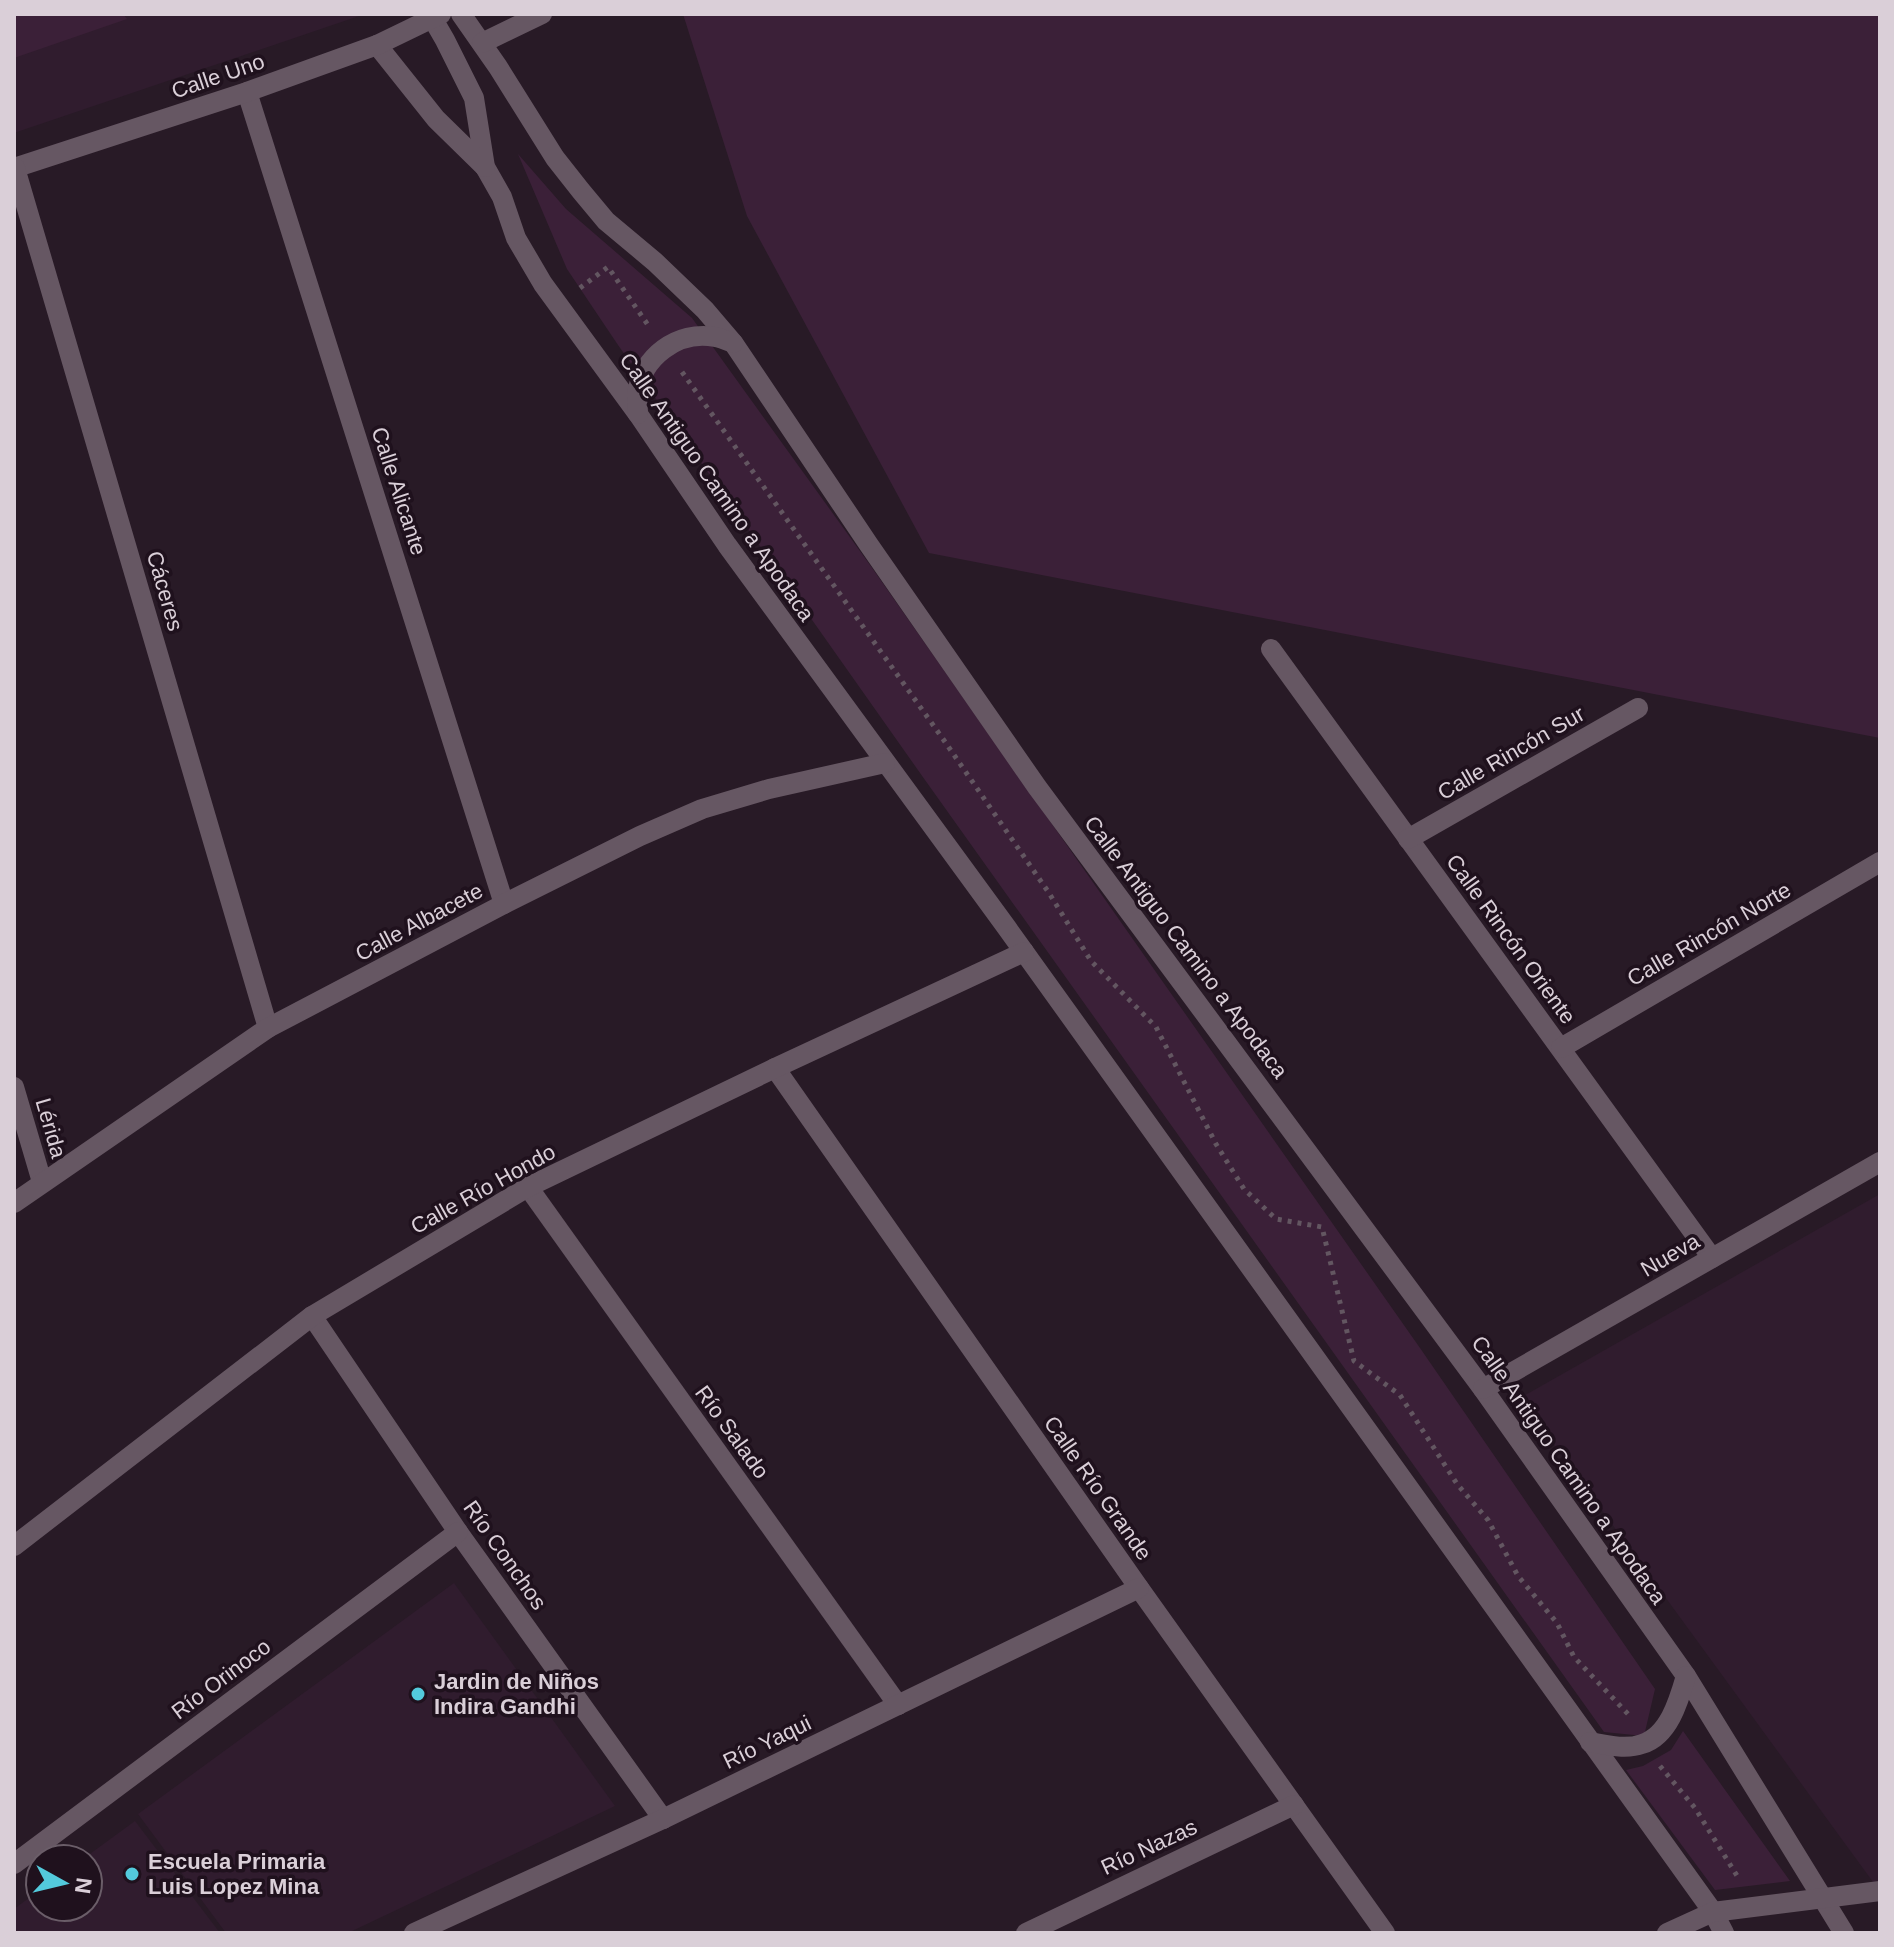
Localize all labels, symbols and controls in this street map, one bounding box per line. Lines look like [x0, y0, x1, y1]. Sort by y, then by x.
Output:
street label: Calle Uno [168, 48, 268, 104]
street label: Calle Antiguo Camino a Apodaca [615, 348, 820, 627]
street label: Calle Alicante [367, 424, 431, 558]
street label: Cáceres [142, 548, 188, 634]
street label: Calle Rincón Sur [1433, 701, 1589, 805]
street label: Calle Antiguo Camino a Apodaca [1079, 811, 1293, 1084]
street label: Calle Rincón Oriente [1441, 850, 1581, 1028]
street label: Calle Rincón Norte [1623, 877, 1795, 991]
street label: Calle Albacete [351, 878, 487, 966]
street label: Lérida [31, 1095, 72, 1162]
street label: Calle Río Hondo [406, 1139, 560, 1239]
street label: Nueva [1636, 1228, 1704, 1282]
street label: Calle Antiguo Camino a Apodaca [1467, 1331, 1672, 1610]
street label: Río Salado [690, 1381, 774, 1483]
street label: Calle Río Grande [1039, 1411, 1157, 1565]
street label: Río Conchos [458, 1496, 552, 1614]
street label: Río Orinoco [167, 1634, 275, 1724]
place label: Jardin de Niños Indira Gandhi [434, 1669, 599, 1719]
marker: Jardin de Niños Indira Gandhi [409, 1685, 427, 1703]
street label: Río Yaqui [719, 1710, 815, 1774]
street label: Río Nazas [1097, 1814, 1201, 1880]
north arrow [24, 1843, 104, 1923]
place label: Escuela Primaria Luis Lopez Mina [148, 1849, 326, 1899]
marker: Escuela Primaria Luis Lopez Mina [123, 1865, 141, 1883]
text: N [70, 1876, 97, 1895]

